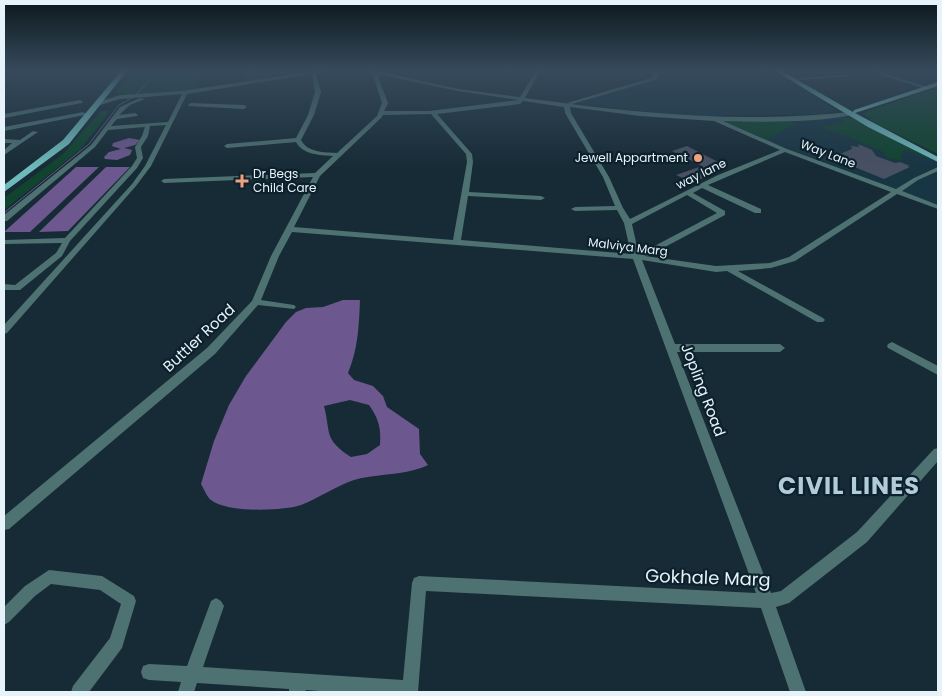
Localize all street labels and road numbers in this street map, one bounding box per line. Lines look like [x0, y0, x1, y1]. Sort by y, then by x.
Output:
street label: Way Lane [798, 135, 858, 172]
street label: way lane [673, 154, 729, 193]
street label: Malviya Marg [587, 233, 669, 260]
street label: Buttler Road [158, 299, 239, 376]
street label: Jopling Road [676, 340, 731, 439]
street label: Gokhale Marg [645, 563, 771, 592]

